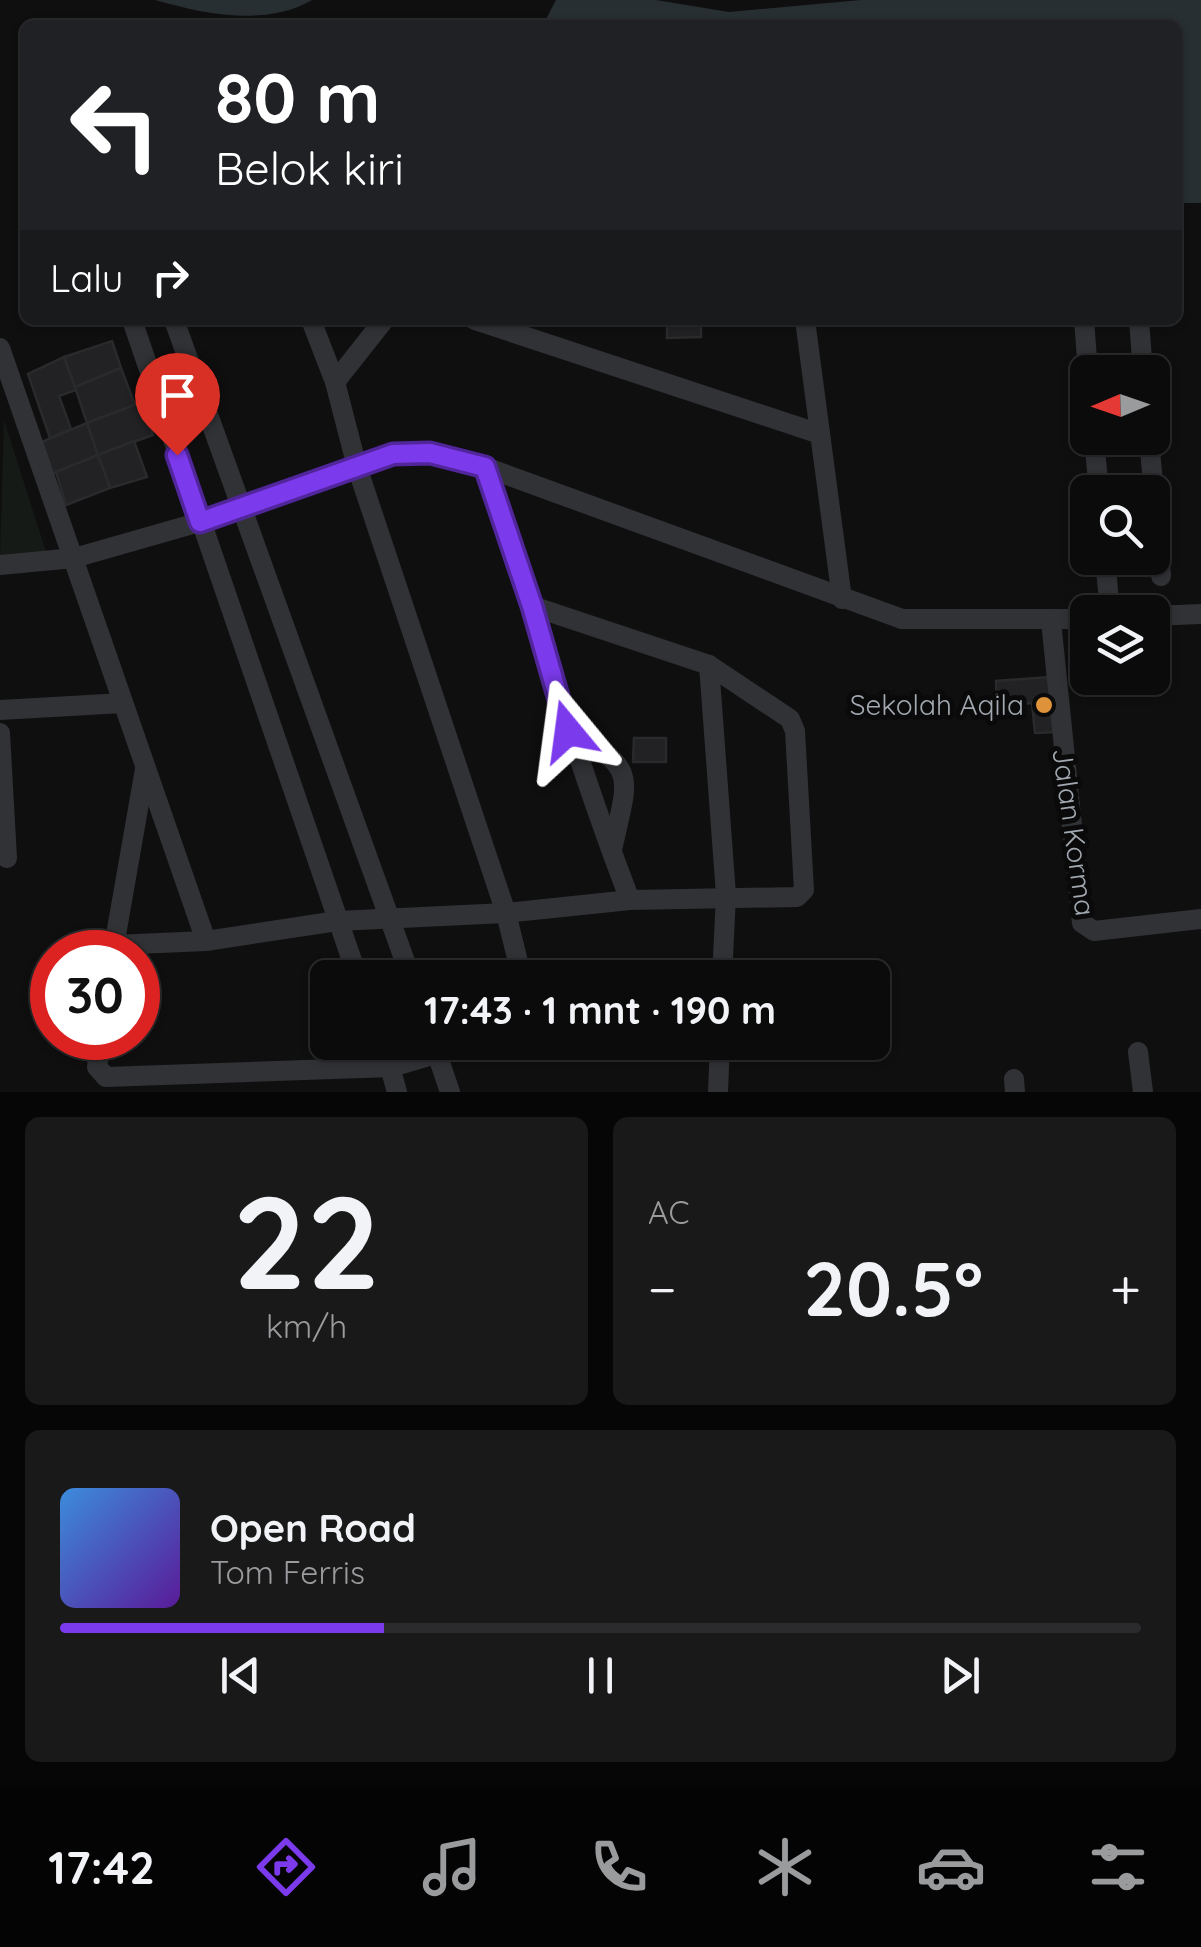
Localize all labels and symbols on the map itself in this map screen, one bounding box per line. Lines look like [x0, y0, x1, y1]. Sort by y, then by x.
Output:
pin [135, 353, 220, 456]
north arrow [1070, 355, 1170, 455]
position arrow [516, 679, 620, 783]
place label: Sekolah Aqila [850, 687, 1024, 722]
marker: Sekolah Aqila [1033, 694, 1055, 716]
street label: Jalan Korma [1045, 746, 1104, 918]
speed limit sign: 30 [30, 930, 160, 1060]

